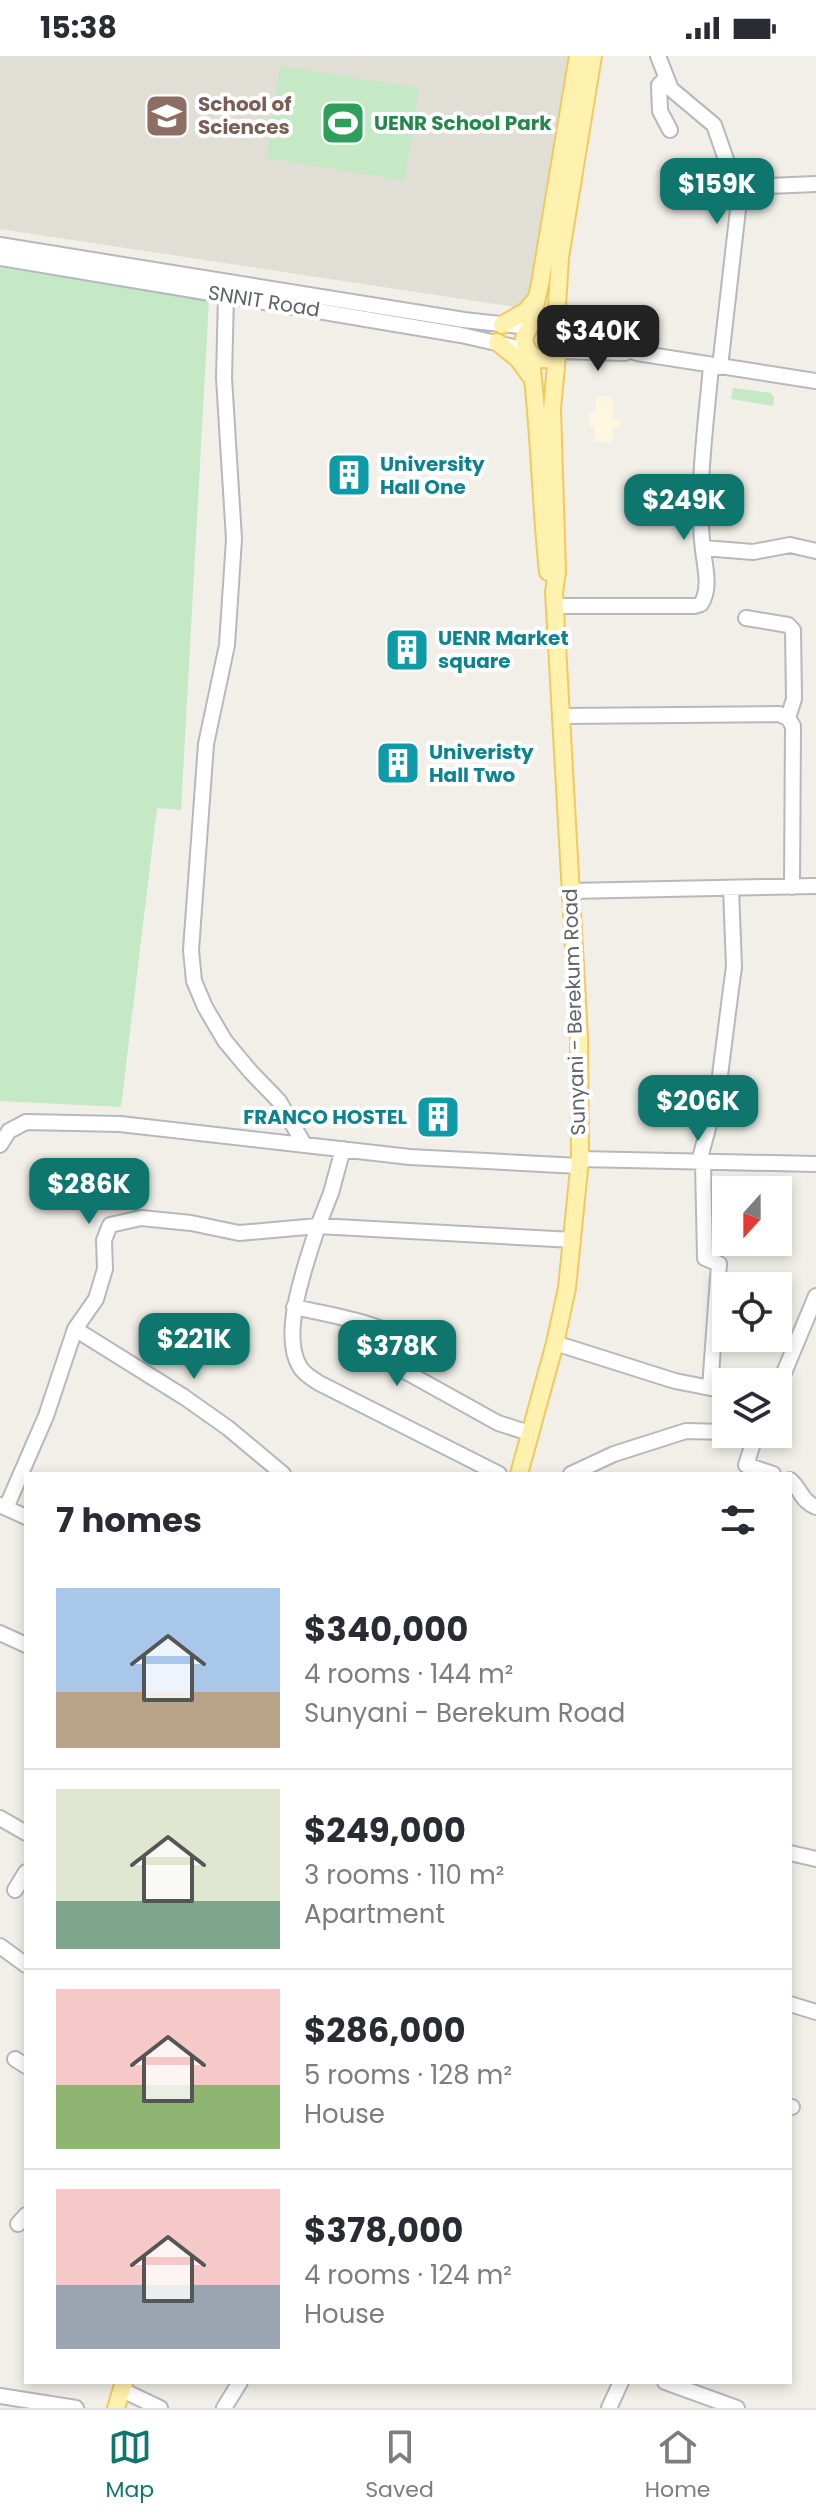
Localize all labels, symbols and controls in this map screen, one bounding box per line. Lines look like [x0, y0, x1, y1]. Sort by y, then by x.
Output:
text: 15:38 [40, 6, 117, 49]
place label: School of Sciences [198, 90, 291, 141]
school or university icon: School of Sciences [143, 92, 191, 140]
sports icon: UENR School Park [319, 99, 367, 147]
place label: UENR School Park [374, 109, 552, 137]
pin: $159K [661, 158, 773, 226]
text: $159K [678, 166, 756, 202]
street label: SNNIT Road [206, 278, 322, 324]
pin: $340K [542, 305, 654, 373]
text: $340K [555, 313, 641, 349]
place label: University Hall One [380, 450, 485, 501]
building icon: University Hall One [325, 451, 373, 499]
pin: $249K [628, 474, 740, 542]
text: $249K [642, 482, 726, 518]
place label: UENR Market square [438, 624, 569, 675]
building icon: UENR Market square [383, 626, 431, 674]
place label: Univeristy Hall Two [429, 738, 534, 789]
building icon: Univeristy Hall Two [374, 739, 422, 787]
street label: Sunyani - Berekum Road [556, 888, 592, 1136]
pin: $206K [642, 1075, 754, 1143]
text: $206K [656, 1083, 740, 1119]
building icon: FRANCO HOSTEL [414, 1093, 462, 1141]
place label: FRANCO HOSTEL [243, 1103, 407, 1131]
pin: $286K [33, 1158, 145, 1226]
text: $286K [47, 1166, 131, 1202]
north arrow [712, 1176, 792, 1256]
map controls [712, 1176, 792, 1448]
button: locate [712, 1272, 792, 1352]
pin: $221K [138, 1313, 250, 1381]
pin: $378K [341, 1320, 453, 1388]
text: $221K [157, 1321, 231, 1357]
text: $378K [356, 1328, 438, 1364]
button: layers [712, 1368, 792, 1448]
text: 7 homes [56, 1496, 202, 1544]
icon: filters [716, 1498, 760, 1542]
text: $340,000 [304, 1605, 468, 1653]
icon: home [120, 1620, 216, 1716]
text: 4 rooms · 144 m² [304, 1656, 513, 1692]
text: Sunyani - Berekum Road [304, 1695, 625, 1731]
text: $249,000 [304, 1806, 466, 1854]
icon: home [120, 1821, 216, 1917]
text: 3 rooms · 110 m² [304, 1857, 504, 1893]
text: Apartment [304, 1896, 445, 1932]
text: $286,000 [304, 2006, 466, 2054]
icon: home [120, 2021, 216, 2117]
text: 5 rooms · 128 m² [304, 2057, 512, 2093]
text: House [304, 2096, 385, 2132]
text: $378,000 [304, 2206, 463, 2254]
icon: home [120, 2221, 216, 2317]
text: 4 rooms · 124 m² [304, 2257, 512, 2293]
text: House [304, 2296, 385, 2332]
tab: Map [106, 2425, 154, 2506]
tab: Saved [365, 2425, 434, 2506]
tab: Home [645, 2425, 710, 2506]

